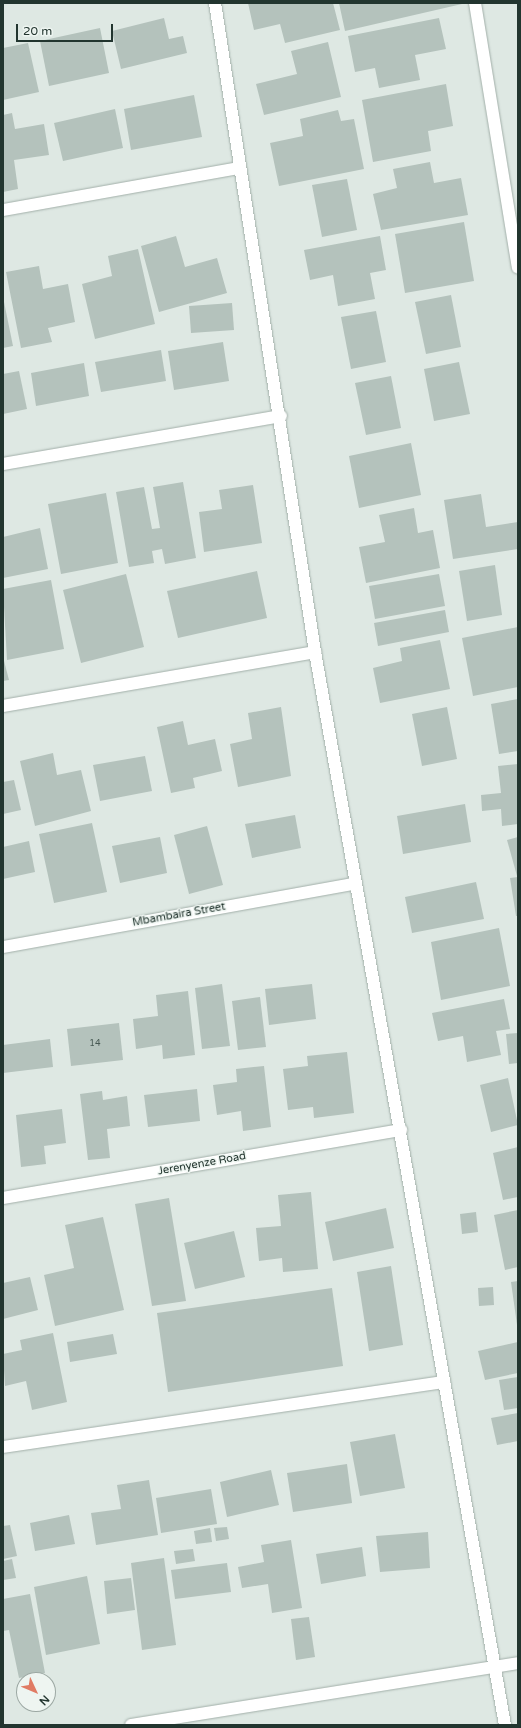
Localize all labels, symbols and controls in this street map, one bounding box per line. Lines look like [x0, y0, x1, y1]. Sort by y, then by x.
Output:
scale bar [18, 16, 115, 42]
text: 20 m [23, 24, 52, 38]
street label: Mbambaira Street [131, 900, 227, 930]
house number: 14 [89, 1039, 101, 1049]
street label: Jerenyenze Road [157, 1150, 247, 1178]
north arrow [16, 1672, 56, 1712]
text: N [37, 1692, 52, 1708]

